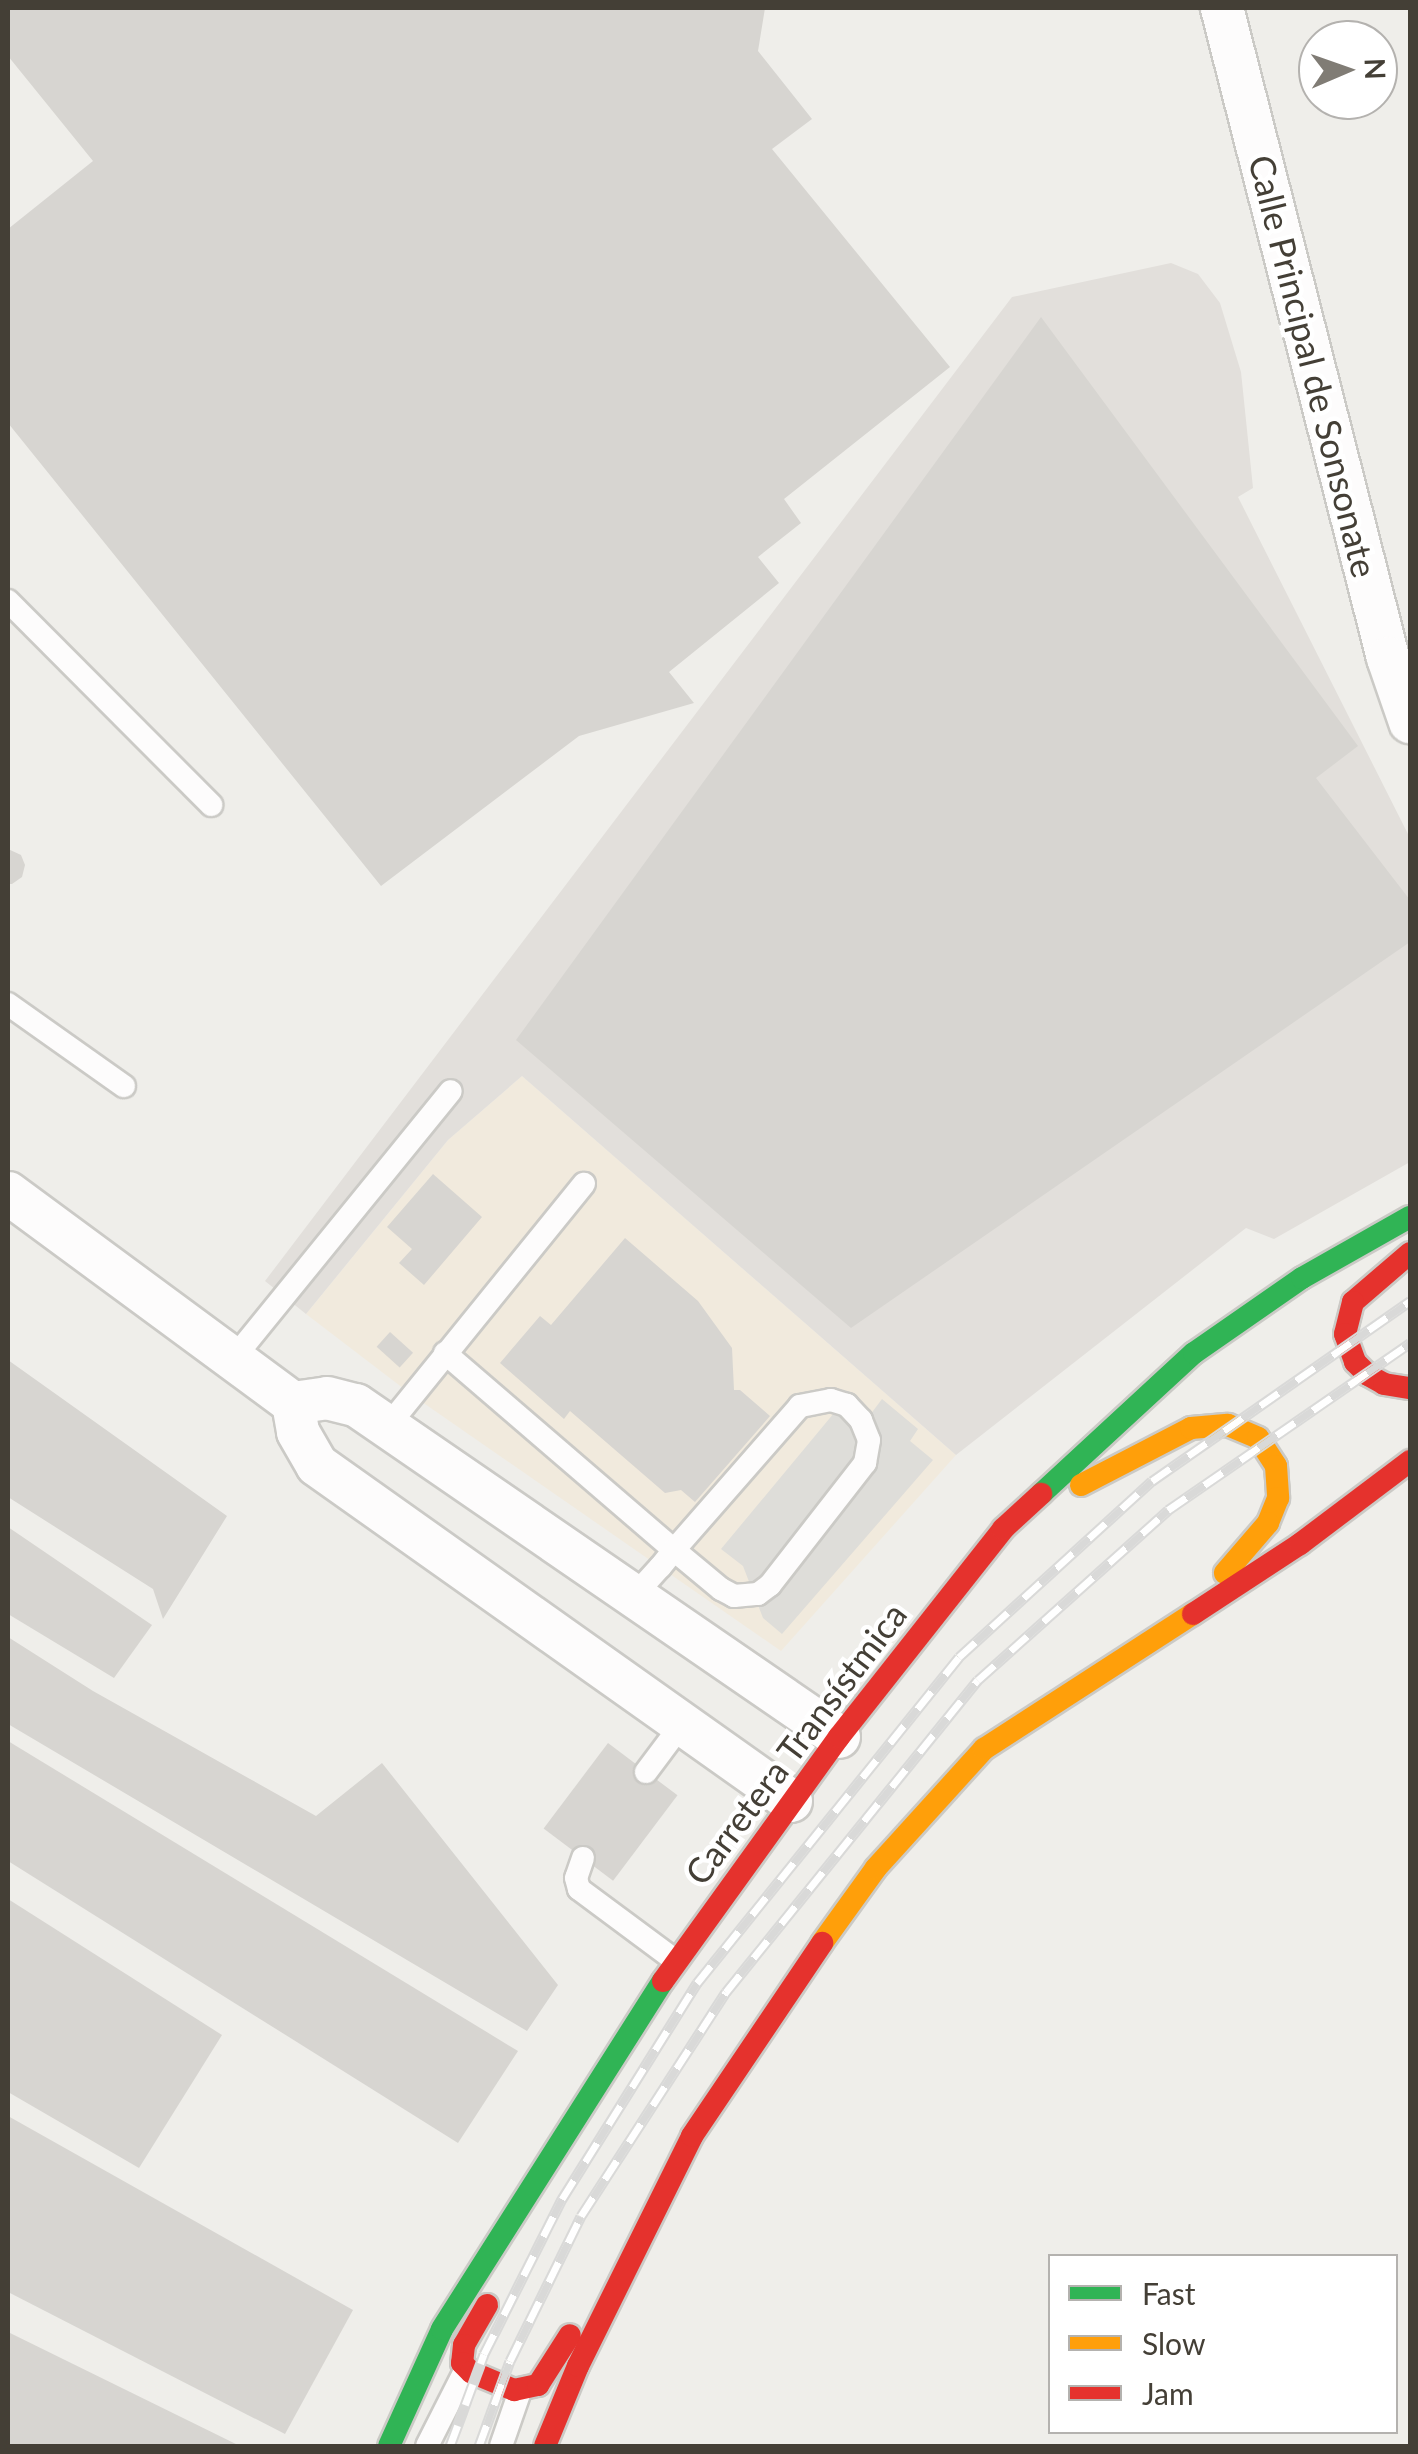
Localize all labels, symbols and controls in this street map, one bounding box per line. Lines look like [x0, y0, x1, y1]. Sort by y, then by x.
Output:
north arrow [1298, 20, 1398, 120]
text: N [1359, 58, 1393, 80]
street label: Calle Principal de Sonsonate [1241, 151, 1387, 581]
street label: Carretera Transístmica [675, 1594, 915, 1892]
legend [1048, 2254, 1398, 2434]
text: Fast [1142, 2275, 1196, 2311]
text: Slow [1142, 2325, 1205, 2361]
text: Jam [1142, 2375, 1194, 2411]

